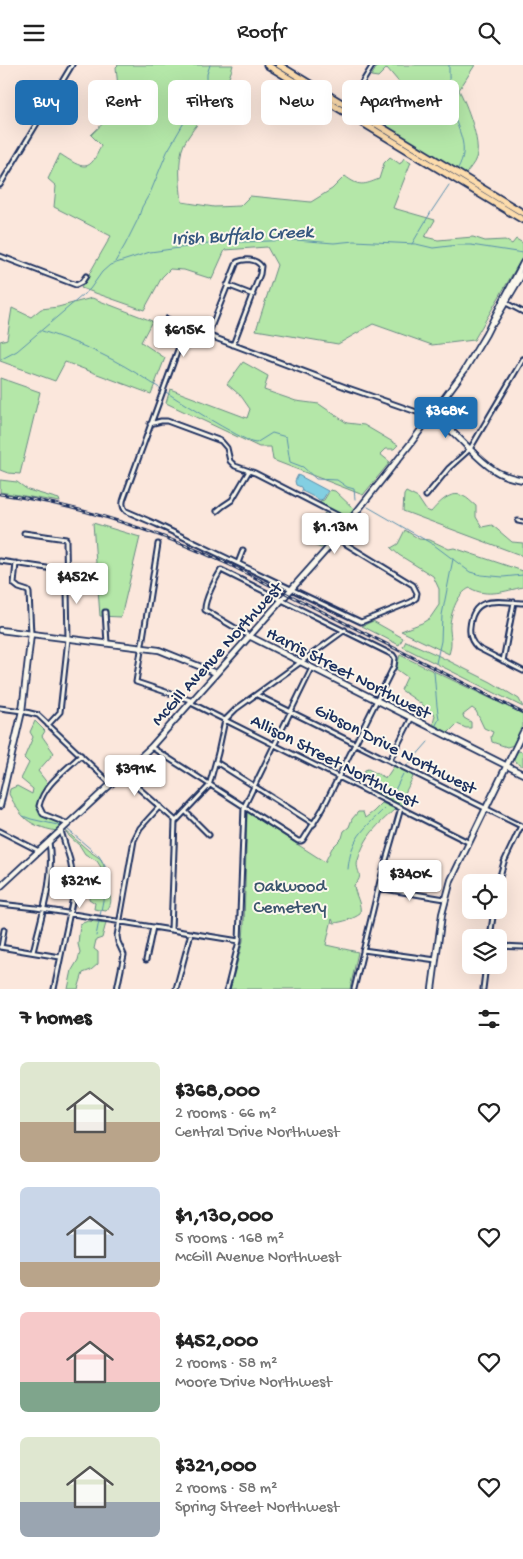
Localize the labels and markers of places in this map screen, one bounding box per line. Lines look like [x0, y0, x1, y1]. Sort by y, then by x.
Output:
pin: $615K [149, 315, 219, 358]
pin: $368K [411, 397, 481, 439]
pin: $1.13M [294, 513, 376, 555]
pin: $452K [42, 563, 112, 605]
pin: $391K [100, 755, 170, 797]
pin: $340K [375, 859, 445, 902]
pin: $321K [45, 867, 115, 909]

